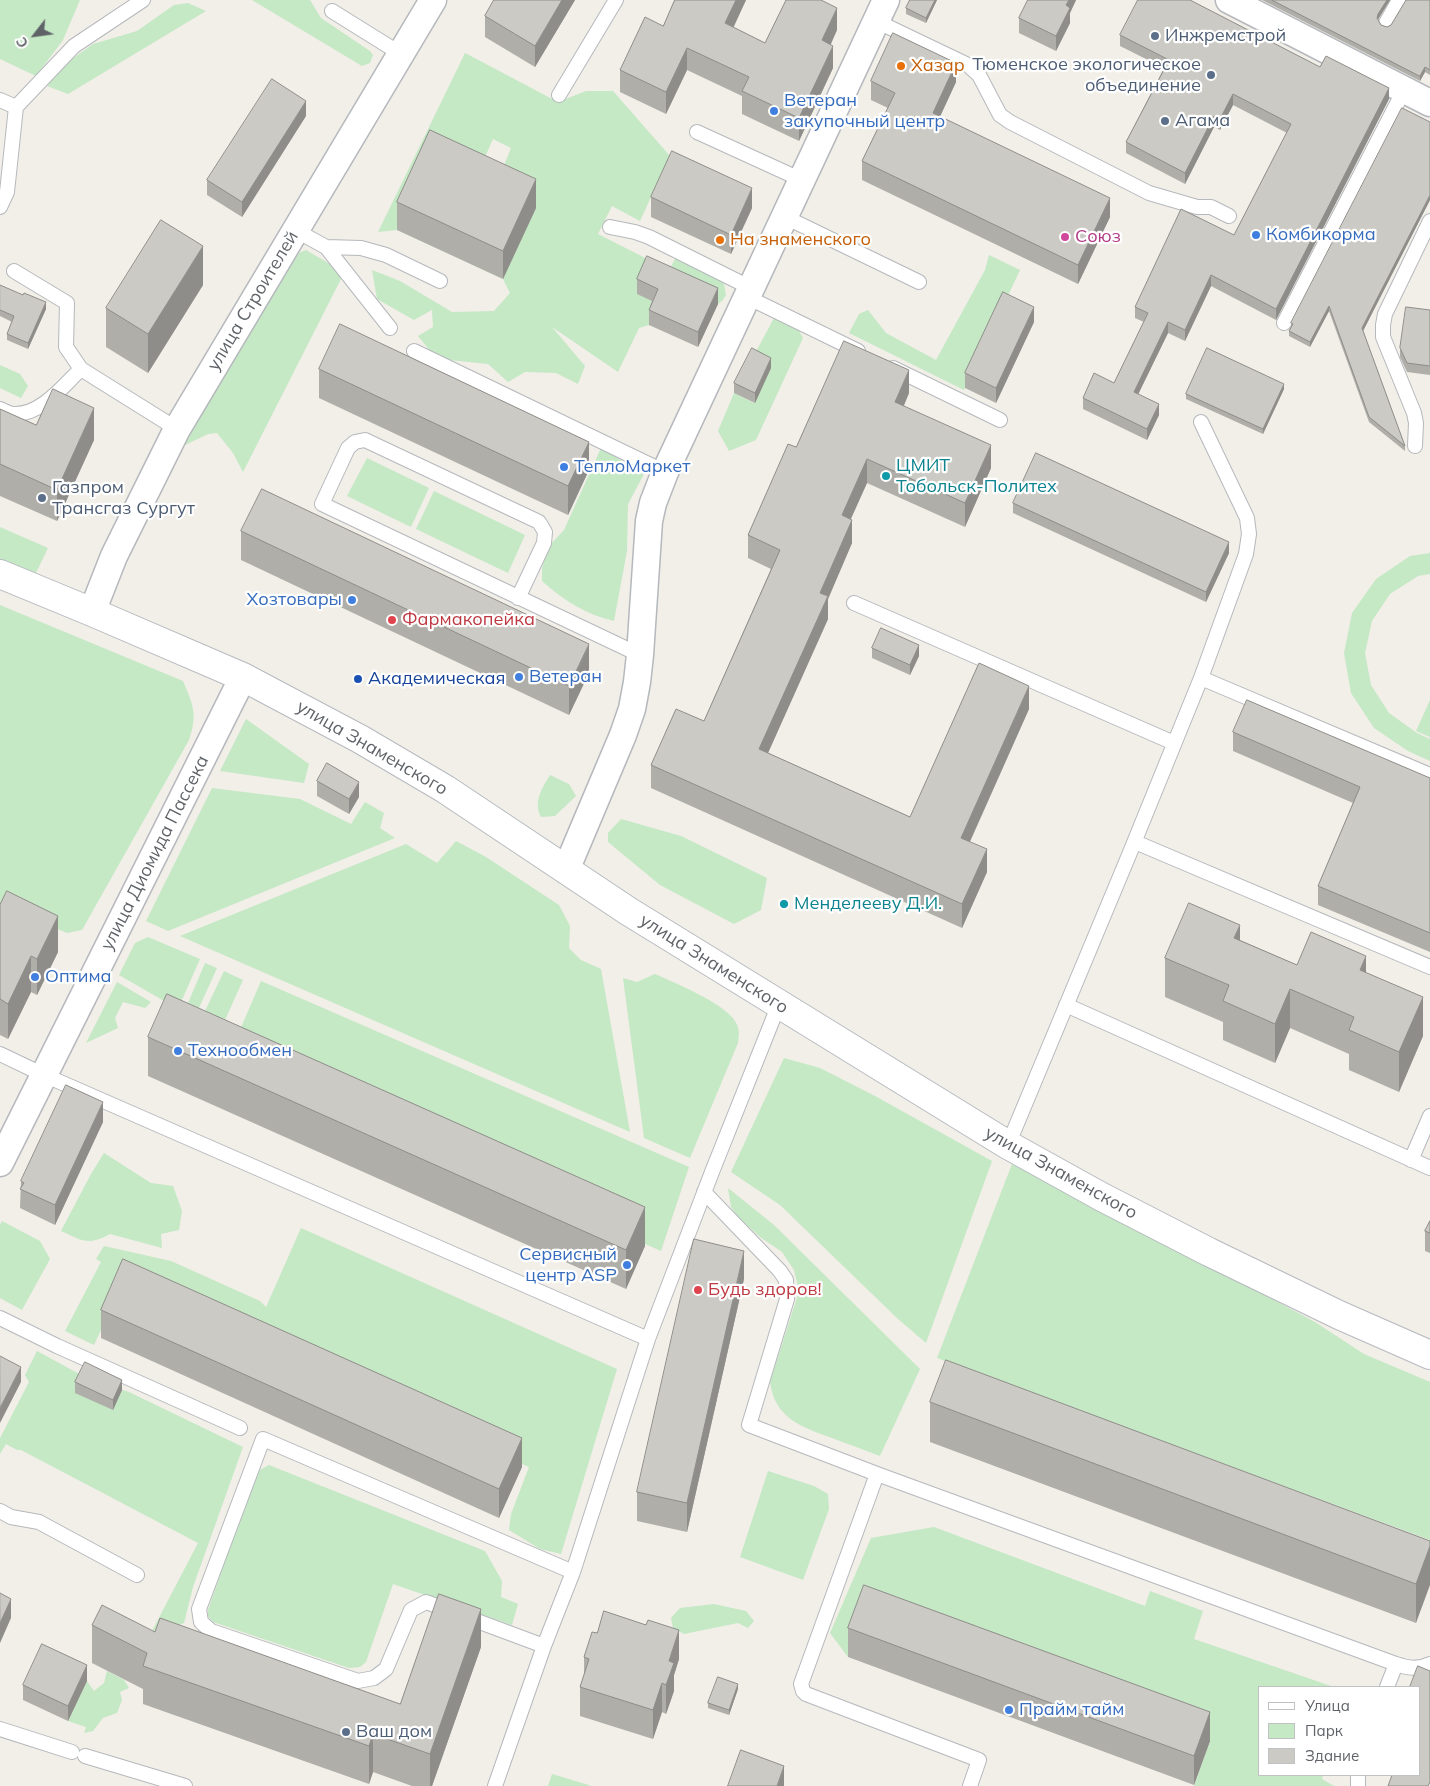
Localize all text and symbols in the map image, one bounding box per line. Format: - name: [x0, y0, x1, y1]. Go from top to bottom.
- north arrow: [10, 10, 60, 60]
- place label: Инжремстрой: [1165, 25, 1286, 47]
- marker: Инжремстрой: [1149, 30, 1161, 42]
- text: С: [12, 34, 32, 51]
- place label: Тюменское экологическое объединение: [972, 54, 1201, 96]
- place label: Хазар: [911, 55, 965, 77]
- marker: Хазар: [895, 60, 907, 72]
- marker: Тюменское экологическое объединение: [1205, 69, 1217, 81]
- place label: Ветеран закупочный центр: [784, 90, 945, 132]
- marker: Ветеран закупочный центр: [768, 105, 780, 117]
- place label: Агама: [1175, 110, 1230, 132]
- marker: Агама: [1159, 115, 1171, 127]
- place label: Комбикорма: [1266, 224, 1376, 246]
- place label: Союз: [1075, 226, 1121, 248]
- street label: улица Строителей: [203, 227, 303, 375]
- place label: На знаменского: [730, 229, 871, 251]
- marker: Комбикорма: [1250, 229, 1262, 241]
- marker: Союз: [1059, 231, 1071, 243]
- marker: На знаменского: [714, 234, 726, 246]
- place label: ЦМИТ Тобольск-Политех: [896, 455, 1057, 498]
- place label: ТеплоМаркет: [574, 456, 690, 478]
- marker: ТеплоМаркет: [558, 461, 570, 473]
- marker: ЦМИТ Тобольск-Политех: [880, 470, 892, 482]
- place label: Газпром Трансгаз Сургут: [52, 477, 195, 520]
- marker: Газпром Трансгаз Сургут: [36, 492, 48, 504]
- place label: Хозтовары: [247, 589, 342, 611]
- marker: Хозтовары: [346, 594, 358, 606]
- place label: Фармакопейка: [402, 609, 535, 631]
- marker: Фармакопейка: [386, 614, 398, 626]
- place label: Ветеран: [529, 666, 602, 688]
- place label: Академическая: [368, 668, 505, 690]
- marker: Ветеран: [513, 671, 525, 683]
- marker: Академическая: [352, 673, 364, 685]
- street label: улица Знаменского: [292, 696, 452, 800]
- street label: улица Диомида Пассека: [96, 752, 214, 954]
- place label: Менделееву Д.И.: [794, 893, 942, 915]
- marker: Менделееву Д.И.: [778, 898, 790, 910]
- street label: улица Знаменского: [636, 909, 792, 1019]
- place label: Оптима: [45, 966, 112, 988]
- marker: Оптима: [29, 971, 41, 983]
- place label: Технообмен: [188, 1040, 292, 1062]
- marker: Технообмен: [172, 1045, 184, 1057]
- street label: улица Знаменского: [981, 1122, 1141, 1224]
- place label: Сервисный центр ASP: [519, 1244, 617, 1286]
- marker: Сервисный центр ASP: [621, 1259, 633, 1271]
- place label: Будь здоров!: [708, 1279, 822, 1301]
- marker: Будь здоров!: [692, 1284, 704, 1296]
- legend: [1258, 1686, 1420, 1776]
- text: Улица: [1305, 1696, 1350, 1715]
- place label: Прайм тайм: [1019, 1699, 1124, 1721]
- marker: Прайм тайм: [1003, 1704, 1015, 1716]
- place label: Ваш дом: [356, 1721, 432, 1743]
- text: Парк: [1305, 1721, 1343, 1740]
- marker: Ваш дом: [340, 1726, 352, 1738]
- text: Здание: [1305, 1746, 1359, 1765]

